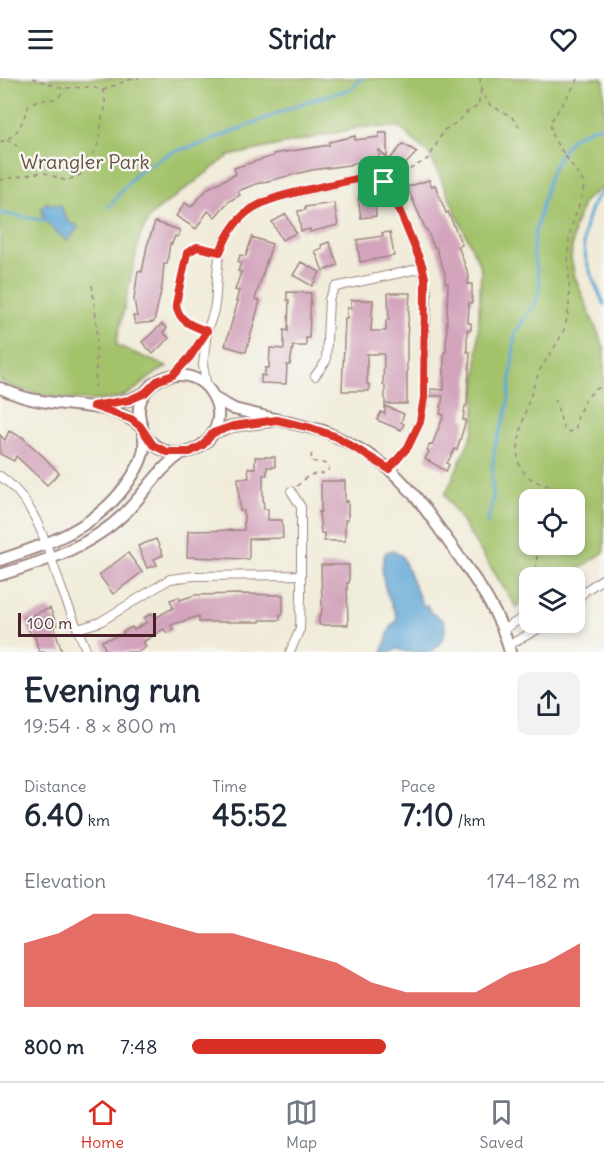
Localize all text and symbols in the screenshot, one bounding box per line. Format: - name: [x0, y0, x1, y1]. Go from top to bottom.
- text: Stridr: [268, 22, 336, 56]
- icon: menu: [24, 23, 57, 56]
- icon: heart: [547, 23, 580, 56]
- park label: Wrangler Park: [20, 149, 150, 174]
- pin: [358, 156, 409, 207]
- icon: arrive: [367, 165, 400, 198]
- map controls: [519, 489, 585, 633]
- button: locate: [519, 489, 585, 555]
- button: layers: [519, 567, 585, 633]
- scale bar: [18, 610, 156, 638]
- text: 100 m: [27, 613, 72, 633]
- text: Evening run: [24, 669, 200, 711]
- button: share: [517, 672, 580, 735]
- text: 19:54 · 8 × 800 m: [24, 713, 176, 738]
- text: Distance: [24, 776, 86, 796]
- text: Time: [212, 776, 247, 796]
- text: Pace: [401, 776, 435, 796]
- text: 6.40: [24, 796, 84, 834]
- text: 45:52: [212, 796, 287, 834]
- text: 7:10: [401, 796, 454, 834]
- text: km: [84, 810, 110, 830]
- text: /km: [454, 810, 486, 830]
- text: Elevation: [24, 868, 106, 893]
- text: 174–182 m: [487, 868, 580, 893]
- text: 800 m: [24, 1034, 84, 1059]
- text: 7:48: [120, 1034, 157, 1059]
- tab: Home: [81, 1096, 124, 1152]
- tab: Map: [285, 1096, 318, 1152]
- tab: Saved: [480, 1096, 523, 1152]

